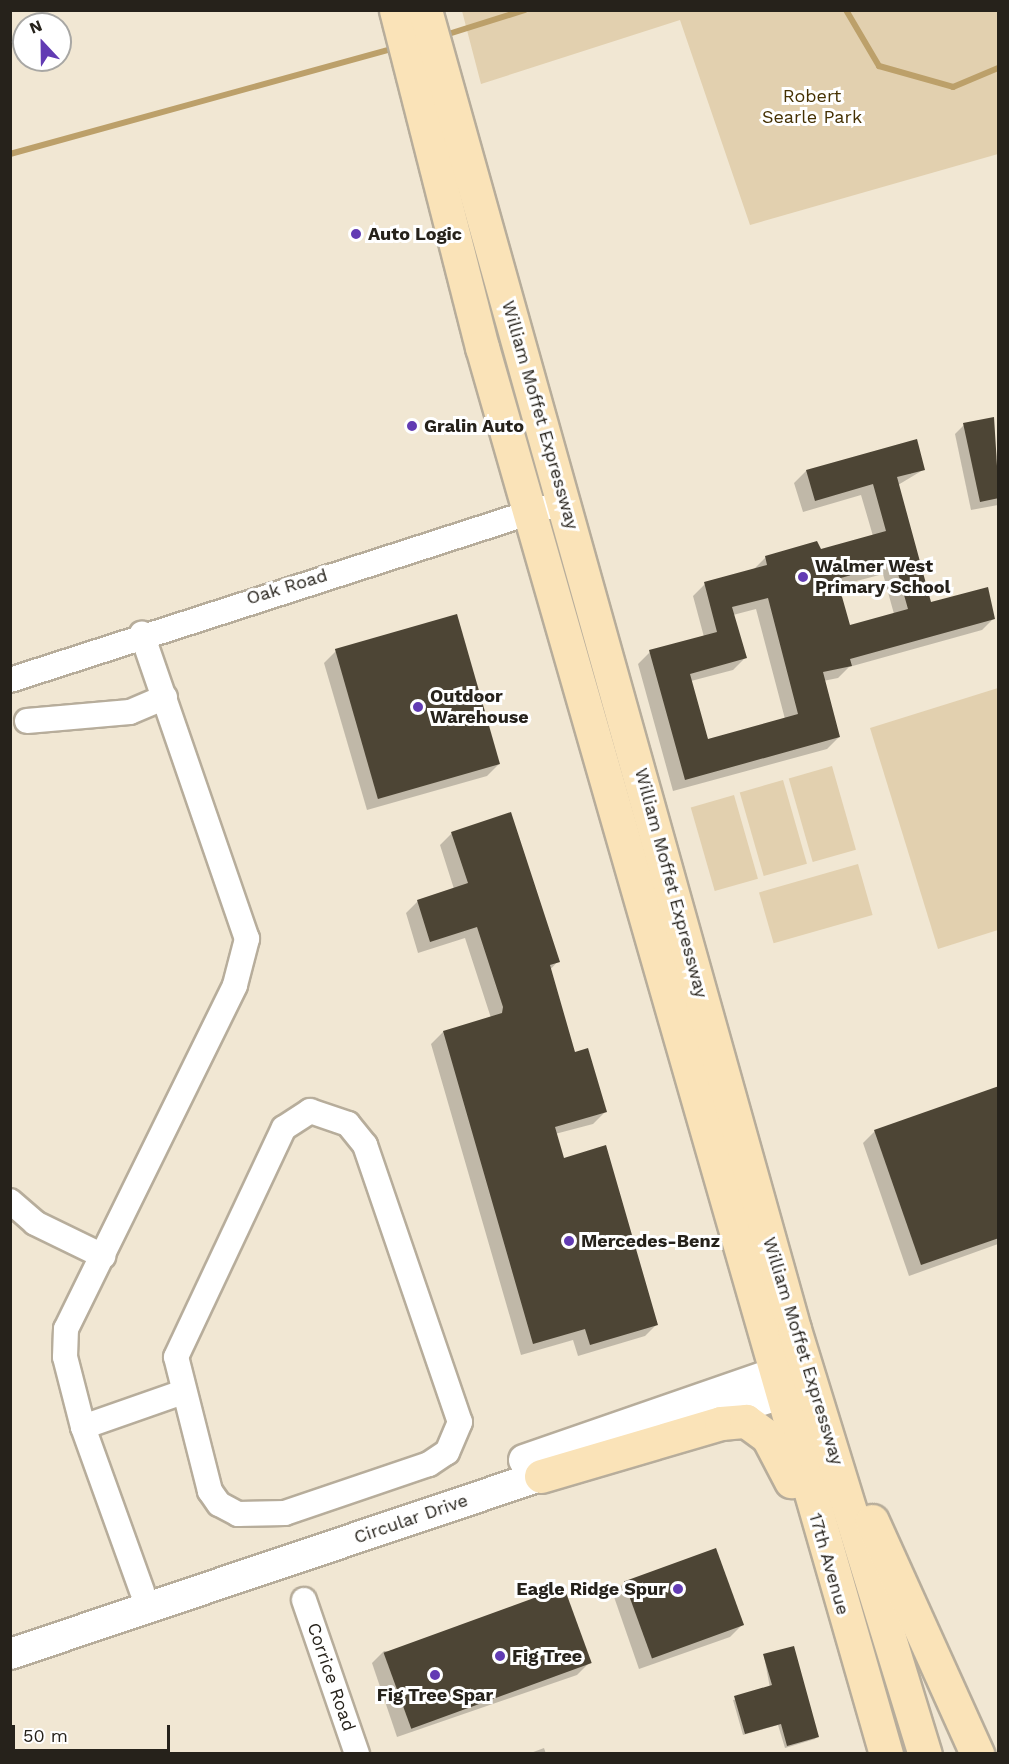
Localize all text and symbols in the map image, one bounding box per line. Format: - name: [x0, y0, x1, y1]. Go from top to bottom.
- north arrow: [12, 12, 72, 72]
- text: N: [27, 16, 45, 38]
- park label: Robert Searle Park: [762, 86, 862, 128]
- place label: Auto Logic: [368, 223, 462, 245]
- marker: Auto Logic: [349, 227, 363, 241]
- street label: William Moffet Expressway: [497, 298, 583, 532]
- place label: Gralin Auto: [424, 415, 524, 437]
- marker: Gralin Auto: [405, 419, 419, 433]
- place label: Walmer West Primary School: [815, 556, 951, 598]
- street label: Oak Road: [244, 564, 330, 610]
- marker: Walmer West Primary School: [796, 570, 810, 584]
- place label: Outdoor Warehouse: [430, 686, 529, 728]
- marker: Outdoor Warehouse: [411, 700, 425, 714]
- street label: William Moffet Expressway: [630, 766, 712, 1000]
- place label: Mercedes-Benz: [581, 1230, 720, 1252]
- marker: Mercedes-Benz: [562, 1234, 576, 1248]
- street label: William Moffet Expressway: [758, 1235, 848, 1467]
- street label: Circular Drive: [351, 1489, 471, 1549]
- street label: 17th Avenue: [804, 1510, 854, 1618]
- place label: Eagle Ridge Spur: [516, 1578, 666, 1600]
- marker: Eagle Ridge Spur: [671, 1582, 685, 1596]
- street label: Corrice Road: [302, 1620, 360, 1734]
- place label: Fig Tree: [512, 1645, 583, 1667]
- marker: Fig Tree: [493, 1649, 507, 1663]
- marker: Fig Tree Spar: [428, 1668, 442, 1682]
- place label: Fig Tree Spar: [377, 1684, 493, 1706]
- scale bar: [15, 1713, 172, 1751]
- text: 50 m: [23, 1725, 68, 1746]

